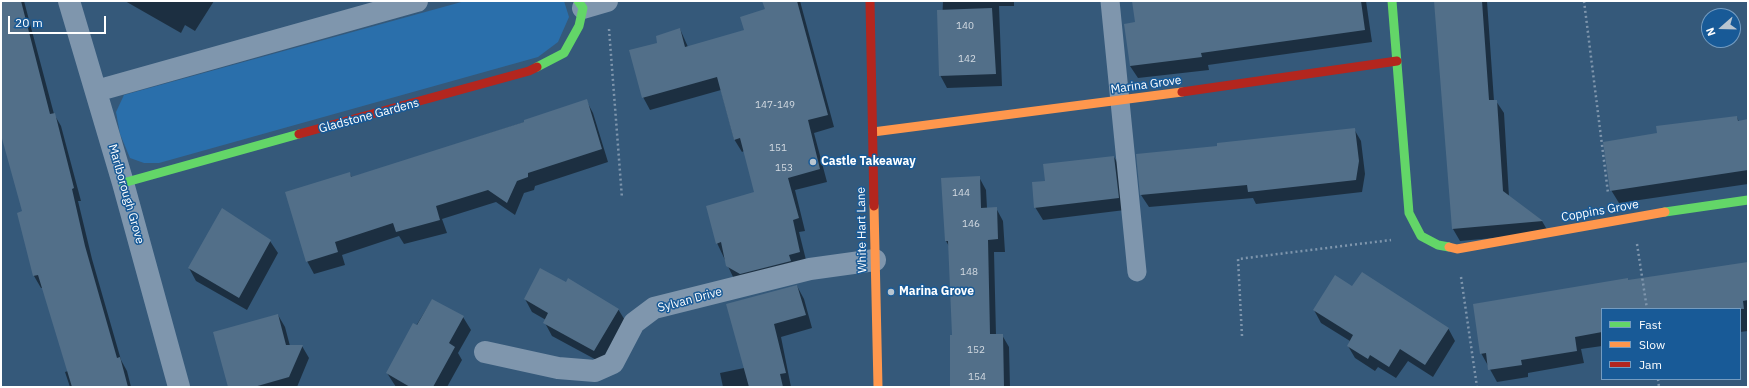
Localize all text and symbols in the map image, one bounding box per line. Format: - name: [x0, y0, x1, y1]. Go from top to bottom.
- scale bar: [10, 8, 108, 34]
- north arrow: [1701, 8, 1741, 48]
- text: 20 m: [15, 15, 43, 30]
- house number: 140: [956, 20, 974, 32]
- text: N: [1703, 26, 1719, 38]
- house number: 142: [958, 53, 976, 65]
- street label: Marina Grove: [1110, 73, 1182, 97]
- street label: Gladstone Gardens: [317, 96, 421, 136]
- house number: 147-149: [755, 99, 795, 111]
- street label: Marlborough Grove: [105, 142, 147, 246]
- house number: 151: [769, 142, 787, 154]
- place label: Castle Takeaway: [821, 155, 916, 169]
- marker: Castle Takeaway: [808, 157, 818, 167]
- house number: 153: [775, 162, 793, 174]
- street label: White Hart Lane: [854, 187, 870, 273]
- house number: 144: [952, 187, 970, 199]
- street label: Coppins Grove: [1560, 197, 1640, 225]
- house number: 146: [962, 218, 980, 230]
- house number: 148: [960, 266, 978, 278]
- street label: Sylvan Drive: [656, 285, 724, 315]
- place label: Marina Grove: [899, 285, 974, 299]
- marker: Marina Grove: [886, 287, 896, 297]
- legend: [1601, 308, 1741, 380]
- text: Fast: [1639, 317, 1662, 332]
- text: Slow: [1639, 337, 1665, 352]
- house number: 152: [967, 344, 985, 356]
- text: Jam: [1639, 357, 1662, 372]
- house number: 154: [968, 371, 986, 383]

